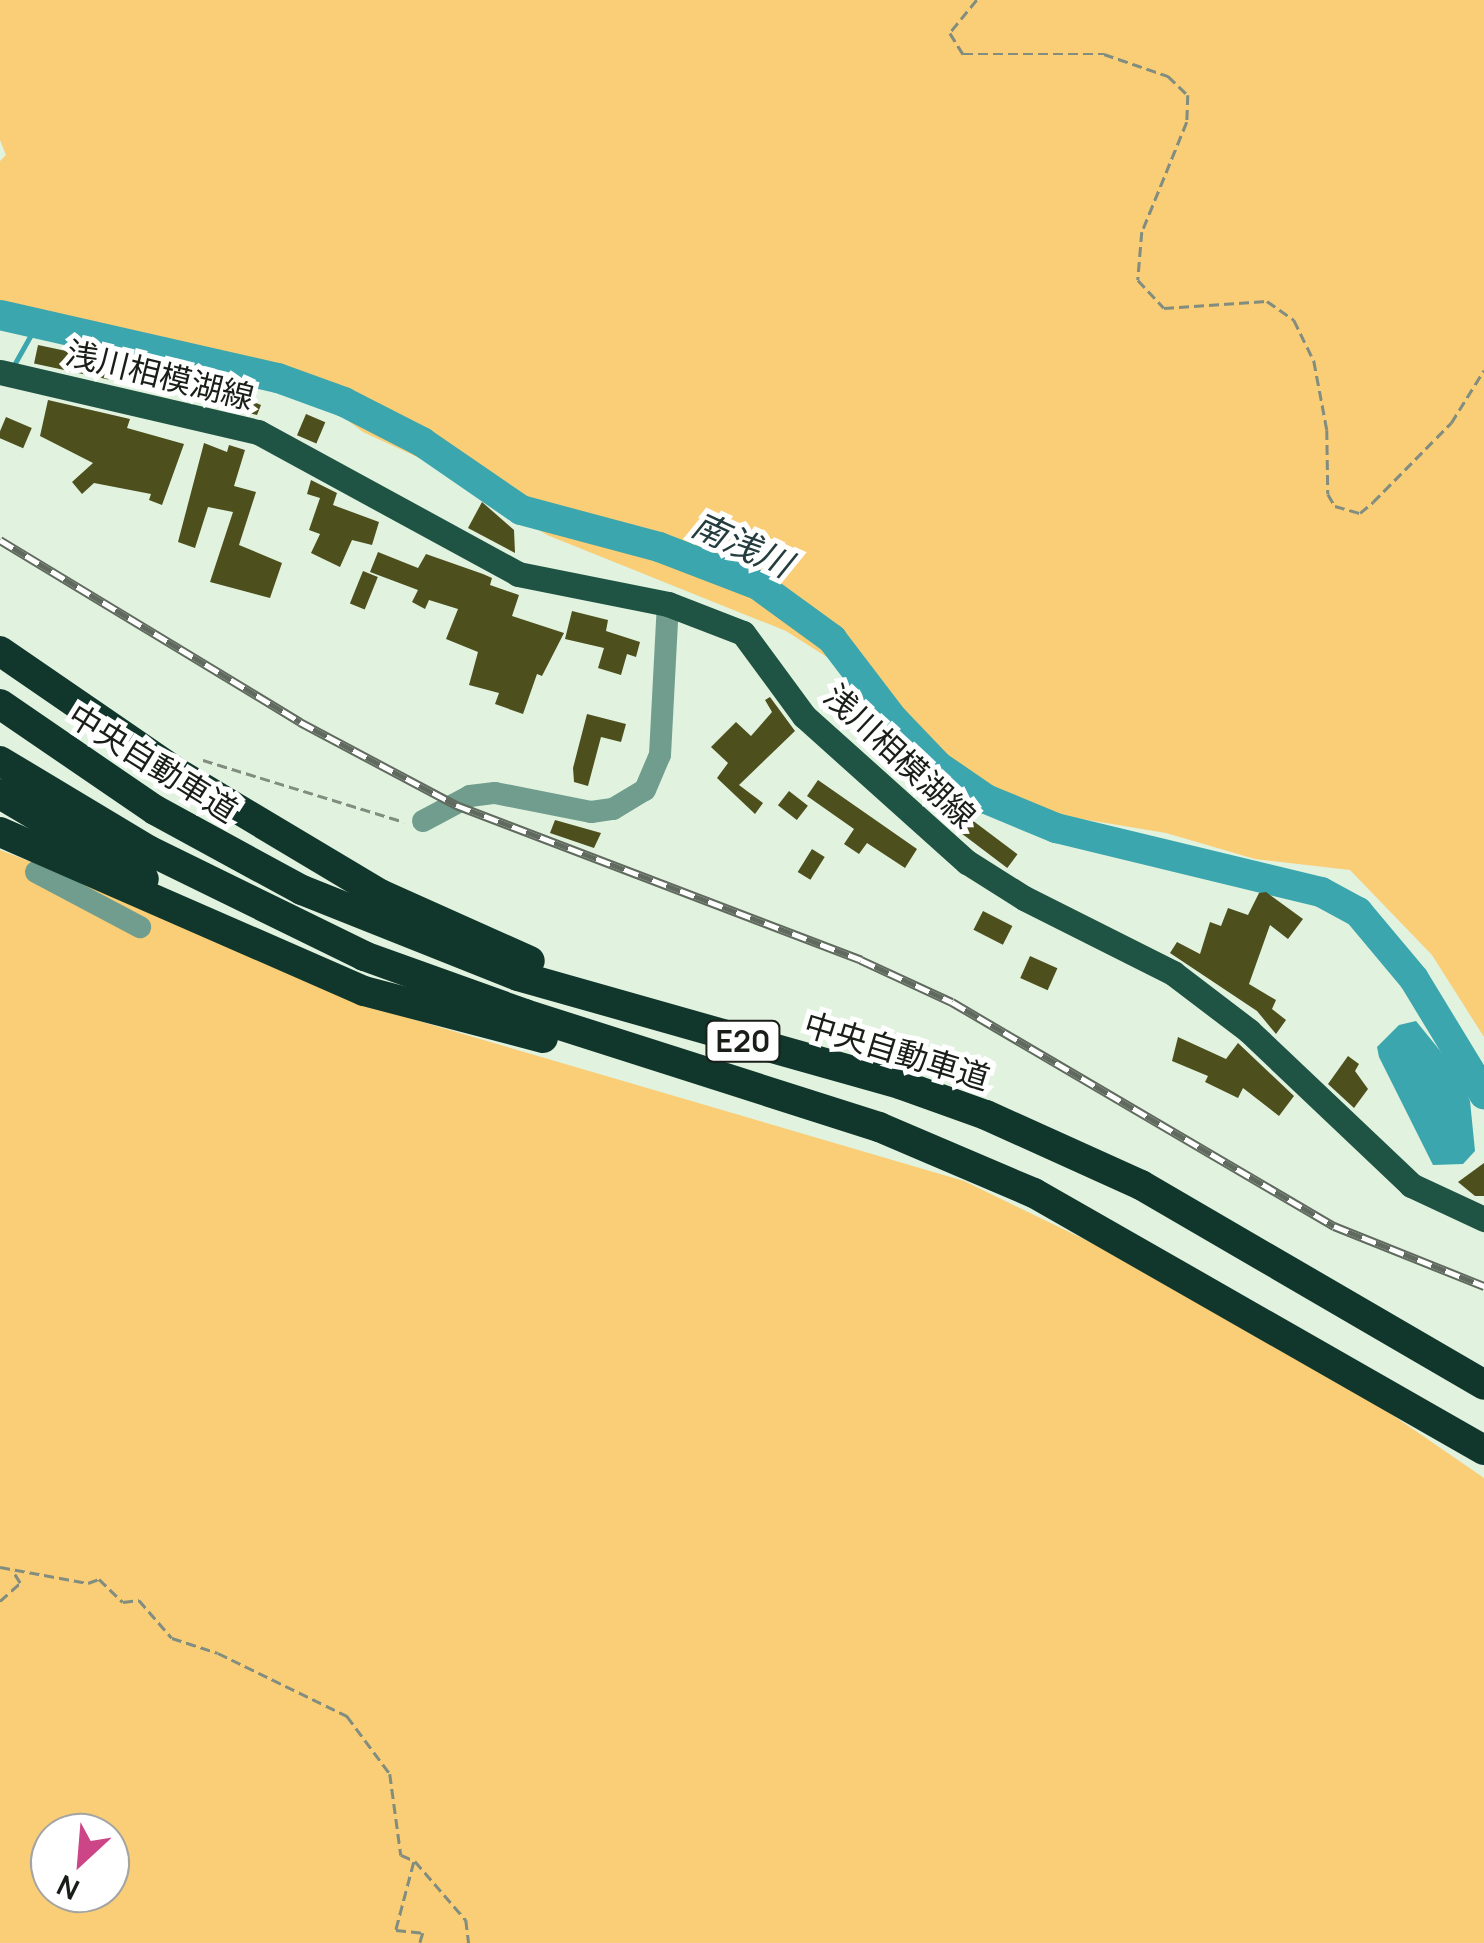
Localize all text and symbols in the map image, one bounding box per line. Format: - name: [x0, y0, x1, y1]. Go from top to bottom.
- street label: 浅川相模湖線: [62, 333, 258, 417]
- water label: 南浅川: [686, 503, 798, 585]
- street label: 浅川相模湖線: [817, 676, 983, 836]
- street label: 中央自動車道: [61, 696, 245, 830]
- street label: 中央自動車道: [800, 1005, 994, 1097]
- road number: E20: [703, 1016, 783, 1066]
- north arrow: [30, 1813, 130, 1913]
- text: N: [50, 1867, 85, 1910]

